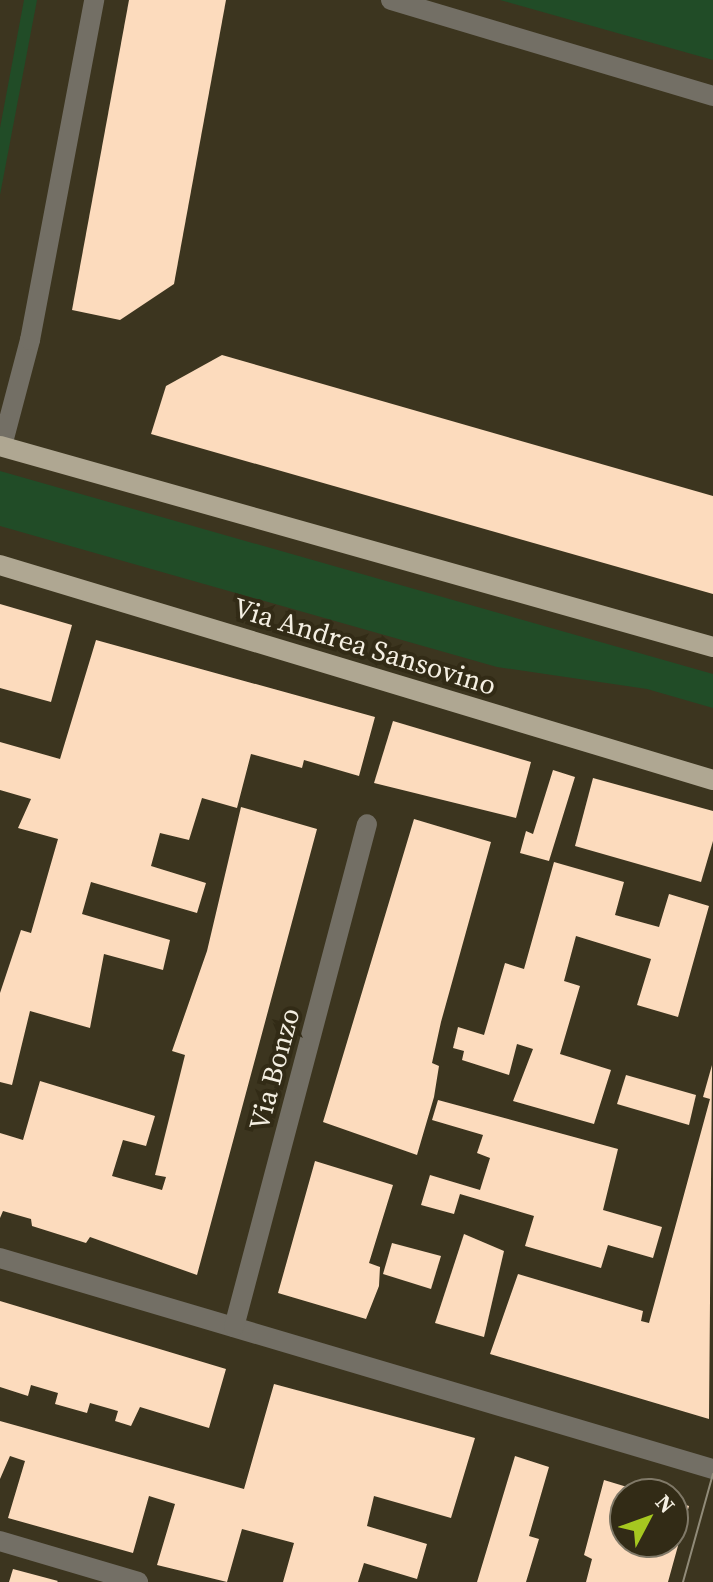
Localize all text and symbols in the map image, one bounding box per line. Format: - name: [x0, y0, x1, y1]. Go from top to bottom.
- street label: Via Andrea Sansovino: [230, 590, 500, 702]
- street label: Via Bonzo: [242, 1004, 306, 1134]
- north arrow: [609, 1478, 689, 1558]
- text: N: [649, 1488, 682, 1519]

